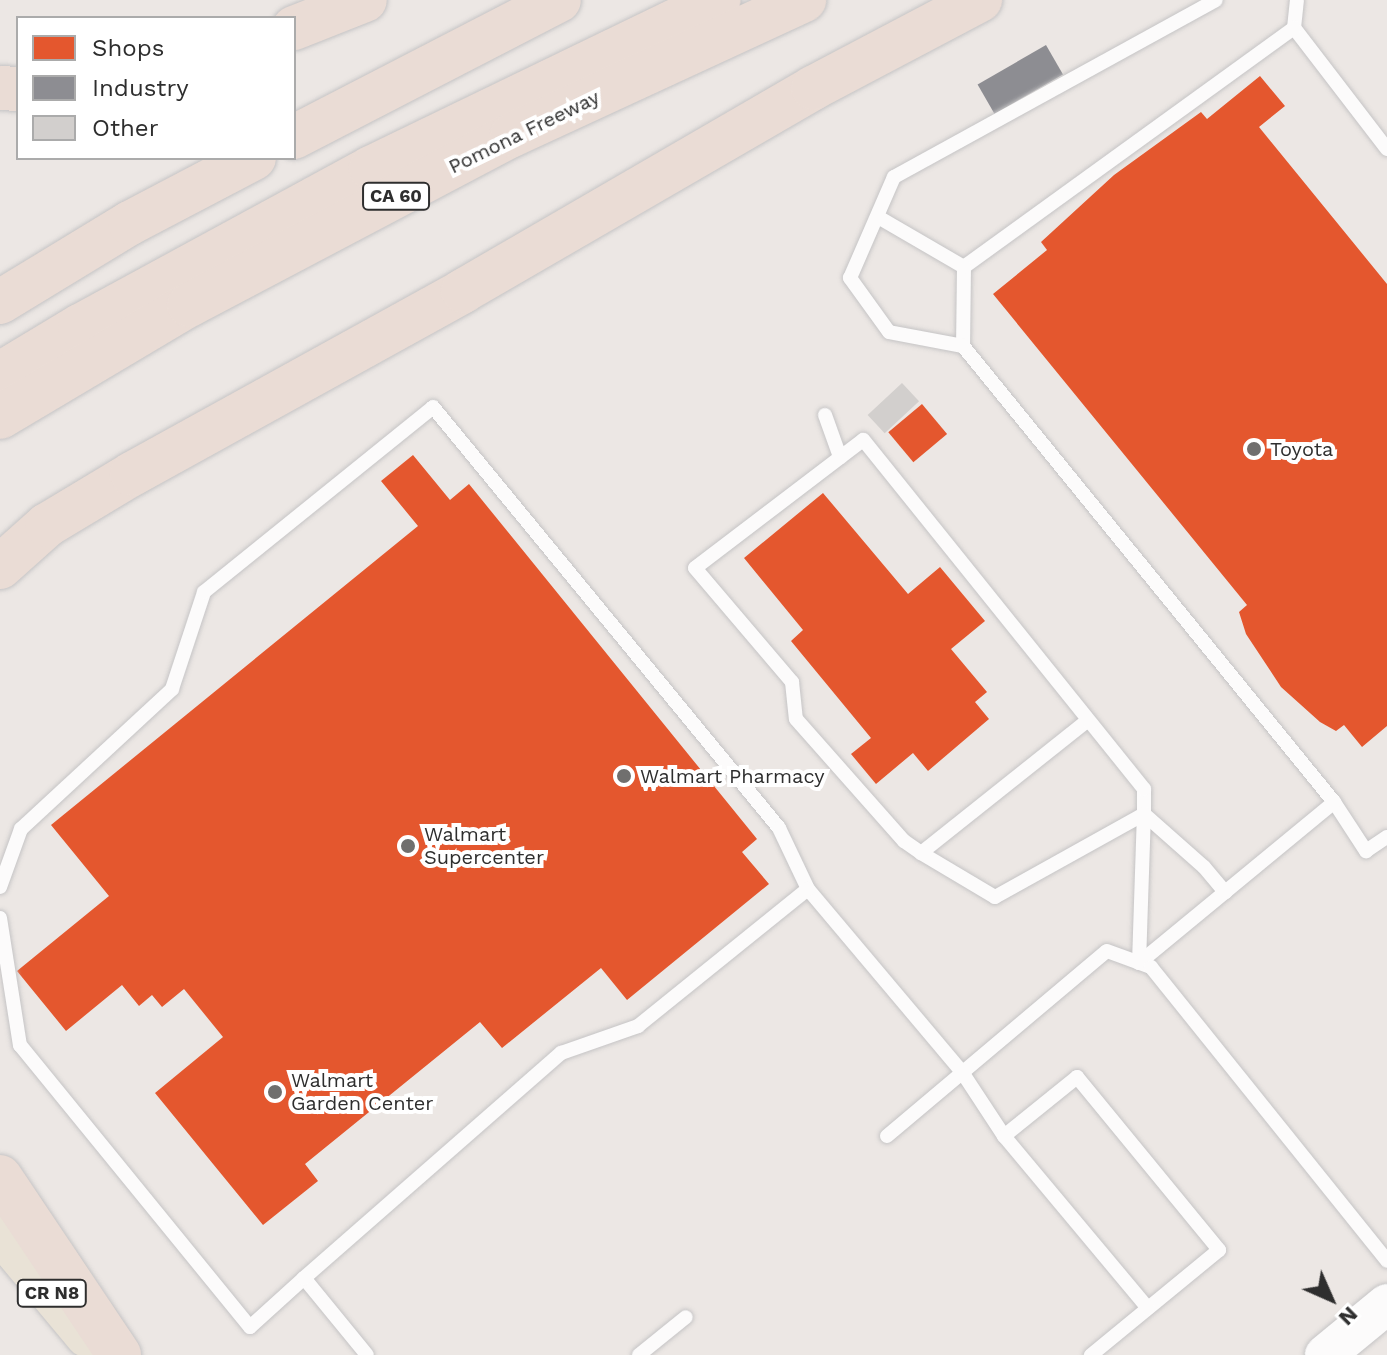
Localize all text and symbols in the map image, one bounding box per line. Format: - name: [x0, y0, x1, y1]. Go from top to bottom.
- legend: [16, 16, 296, 160]
- text: Shops: [92, 34, 164, 62]
- text: Industry: [92, 74, 189, 102]
- street label: Pomona Freeway: [444, 85, 604, 179]
- text: Other: [92, 114, 159, 142]
- road number: CA 60: [360, 182, 432, 210]
- place label: Toyota: [1270, 437, 1333, 461]
- marker: Toyota: [1245, 440, 1263, 458]
- place label: Walmart Pharmacy: [640, 764, 825, 788]
- marker: Walmart Pharmacy: [615, 767, 633, 785]
- place label: Walmart Supercenter: [424, 822, 544, 869]
- marker: Walmart Supercenter: [399, 837, 417, 855]
- place label: Walmart Garden Center: [291, 1068, 433, 1115]
- marker: Walmart Garden Center: [266, 1083, 284, 1101]
- north arrow: [1291, 1259, 1371, 1339]
- road number: CR N8: [16, 1279, 88, 1307]
- text: N: [1334, 1302, 1363, 1331]

